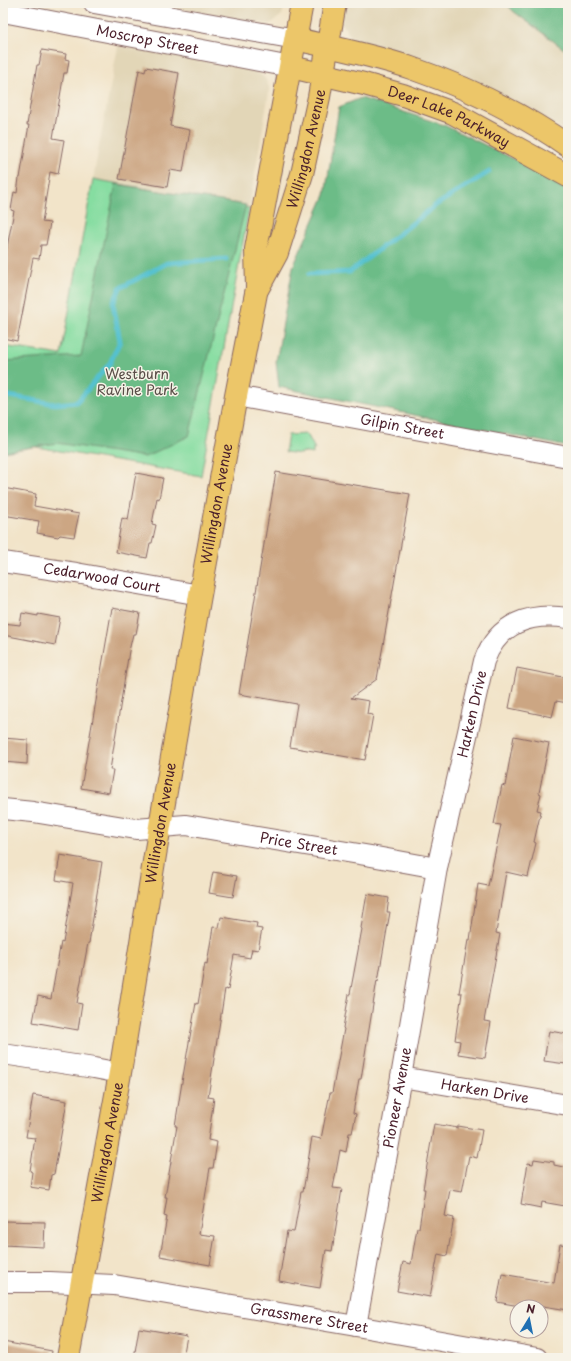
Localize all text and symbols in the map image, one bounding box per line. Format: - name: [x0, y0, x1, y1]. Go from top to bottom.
- street label: Moscrop Street: [95, 19, 201, 59]
- street label: Deer Lake Parkway: [385, 80, 514, 152]
- street label: Willingdon Avenue: [281, 87, 330, 211]
- park label: Westburn Ravine Park: [96, 363, 178, 400]
- street label: Gilpin Street: [359, 408, 446, 444]
- street label: Willingdon Avenue: [195, 441, 237, 566]
- street label: Cedarwood Court: [42, 557, 162, 598]
- street label: Harken Drive: [451, 668, 492, 760]
- street label: Willingdon Avenue: [140, 760, 181, 885]
- street label: Price Street: [258, 827, 340, 860]
- street label: Pioneer Avenue: [377, 1045, 416, 1150]
- street label: Harken Drive: [439, 1073, 530, 1108]
- street label: Willingdon Avenue: [85, 1080, 128, 1205]
- street label: Grassmere Street: [249, 1297, 370, 1338]
- north arrow: [509, 1299, 549, 1339]
- text: N: [525, 1300, 537, 1318]

